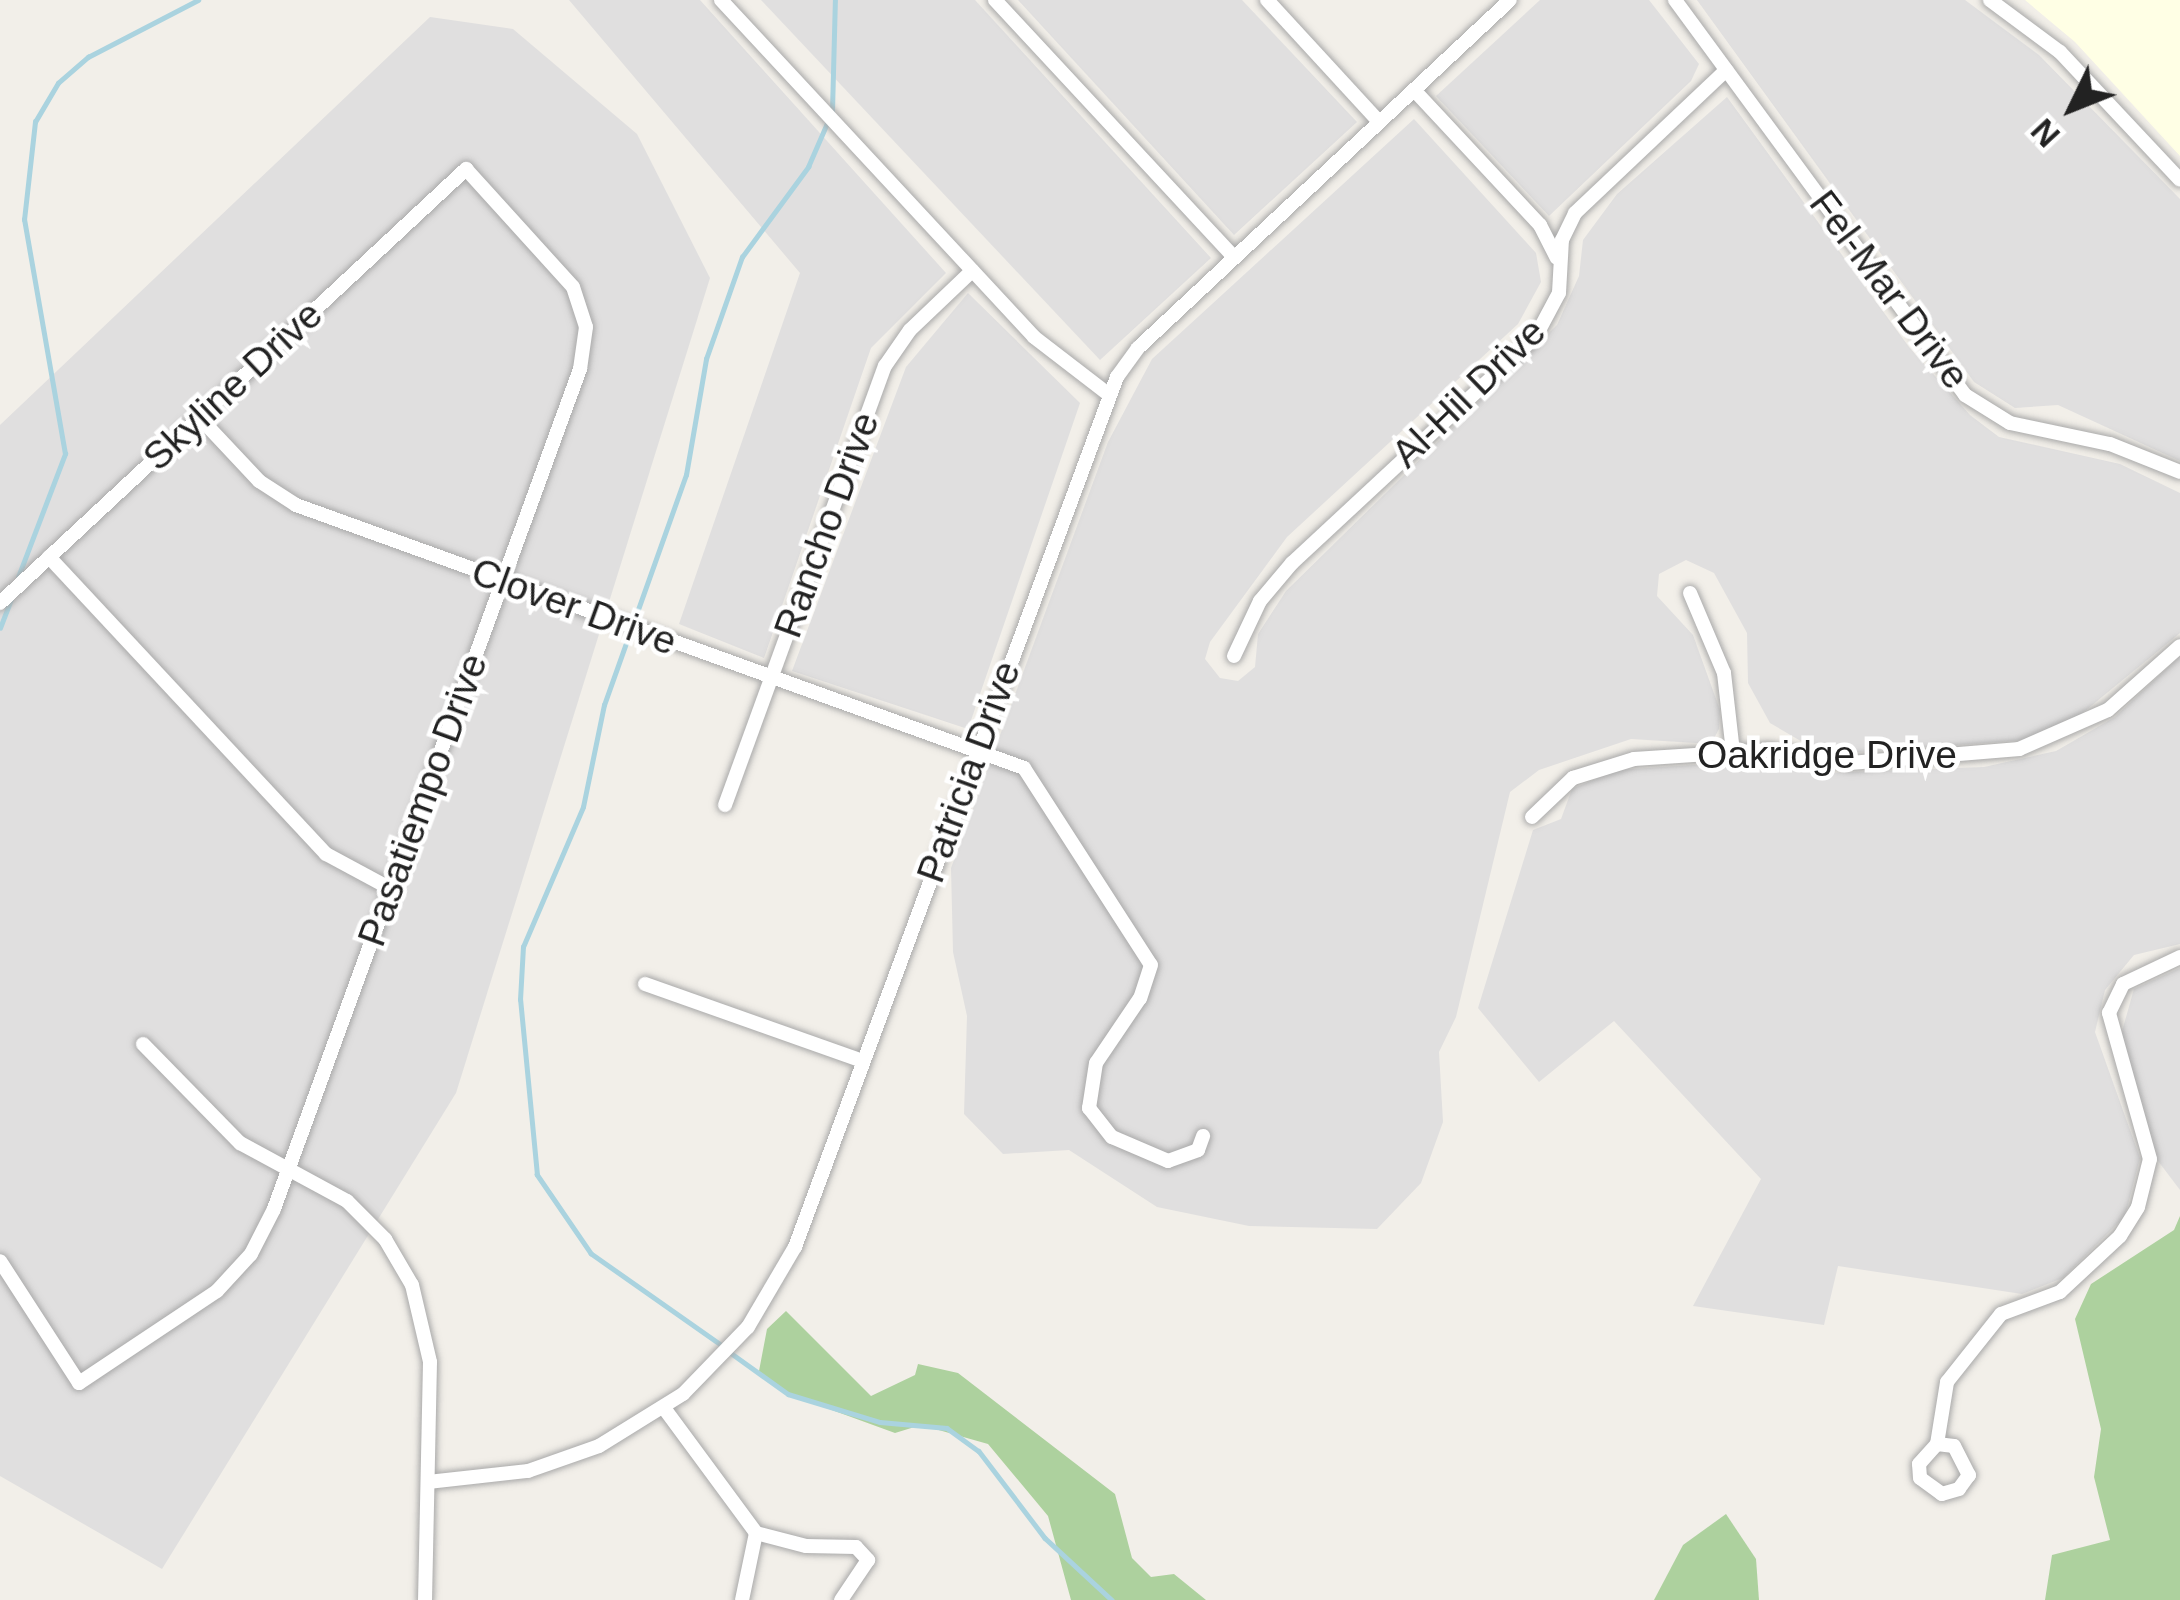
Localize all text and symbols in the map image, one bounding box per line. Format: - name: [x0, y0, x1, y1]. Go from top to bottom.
- north arrow: [2012, 48, 2132, 168]
- text: N: [2024, 112, 2067, 154]
- street label: Fel-Mar Drive: [1799, 182, 1979, 398]
- street label: Skyline Drive: [134, 291, 332, 481]
- street label: Al-Hil Drive: [1383, 308, 1555, 478]
- street label: Rancho Drive: [765, 406, 889, 644]
- street label: Clover Drive: [465, 548, 683, 666]
- street label: Pasatiempo Drive: [348, 647, 498, 953]
- street label: Patricia Drive: [907, 655, 1031, 889]
- street label: Oakridge Drive: [1697, 732, 1957, 778]

